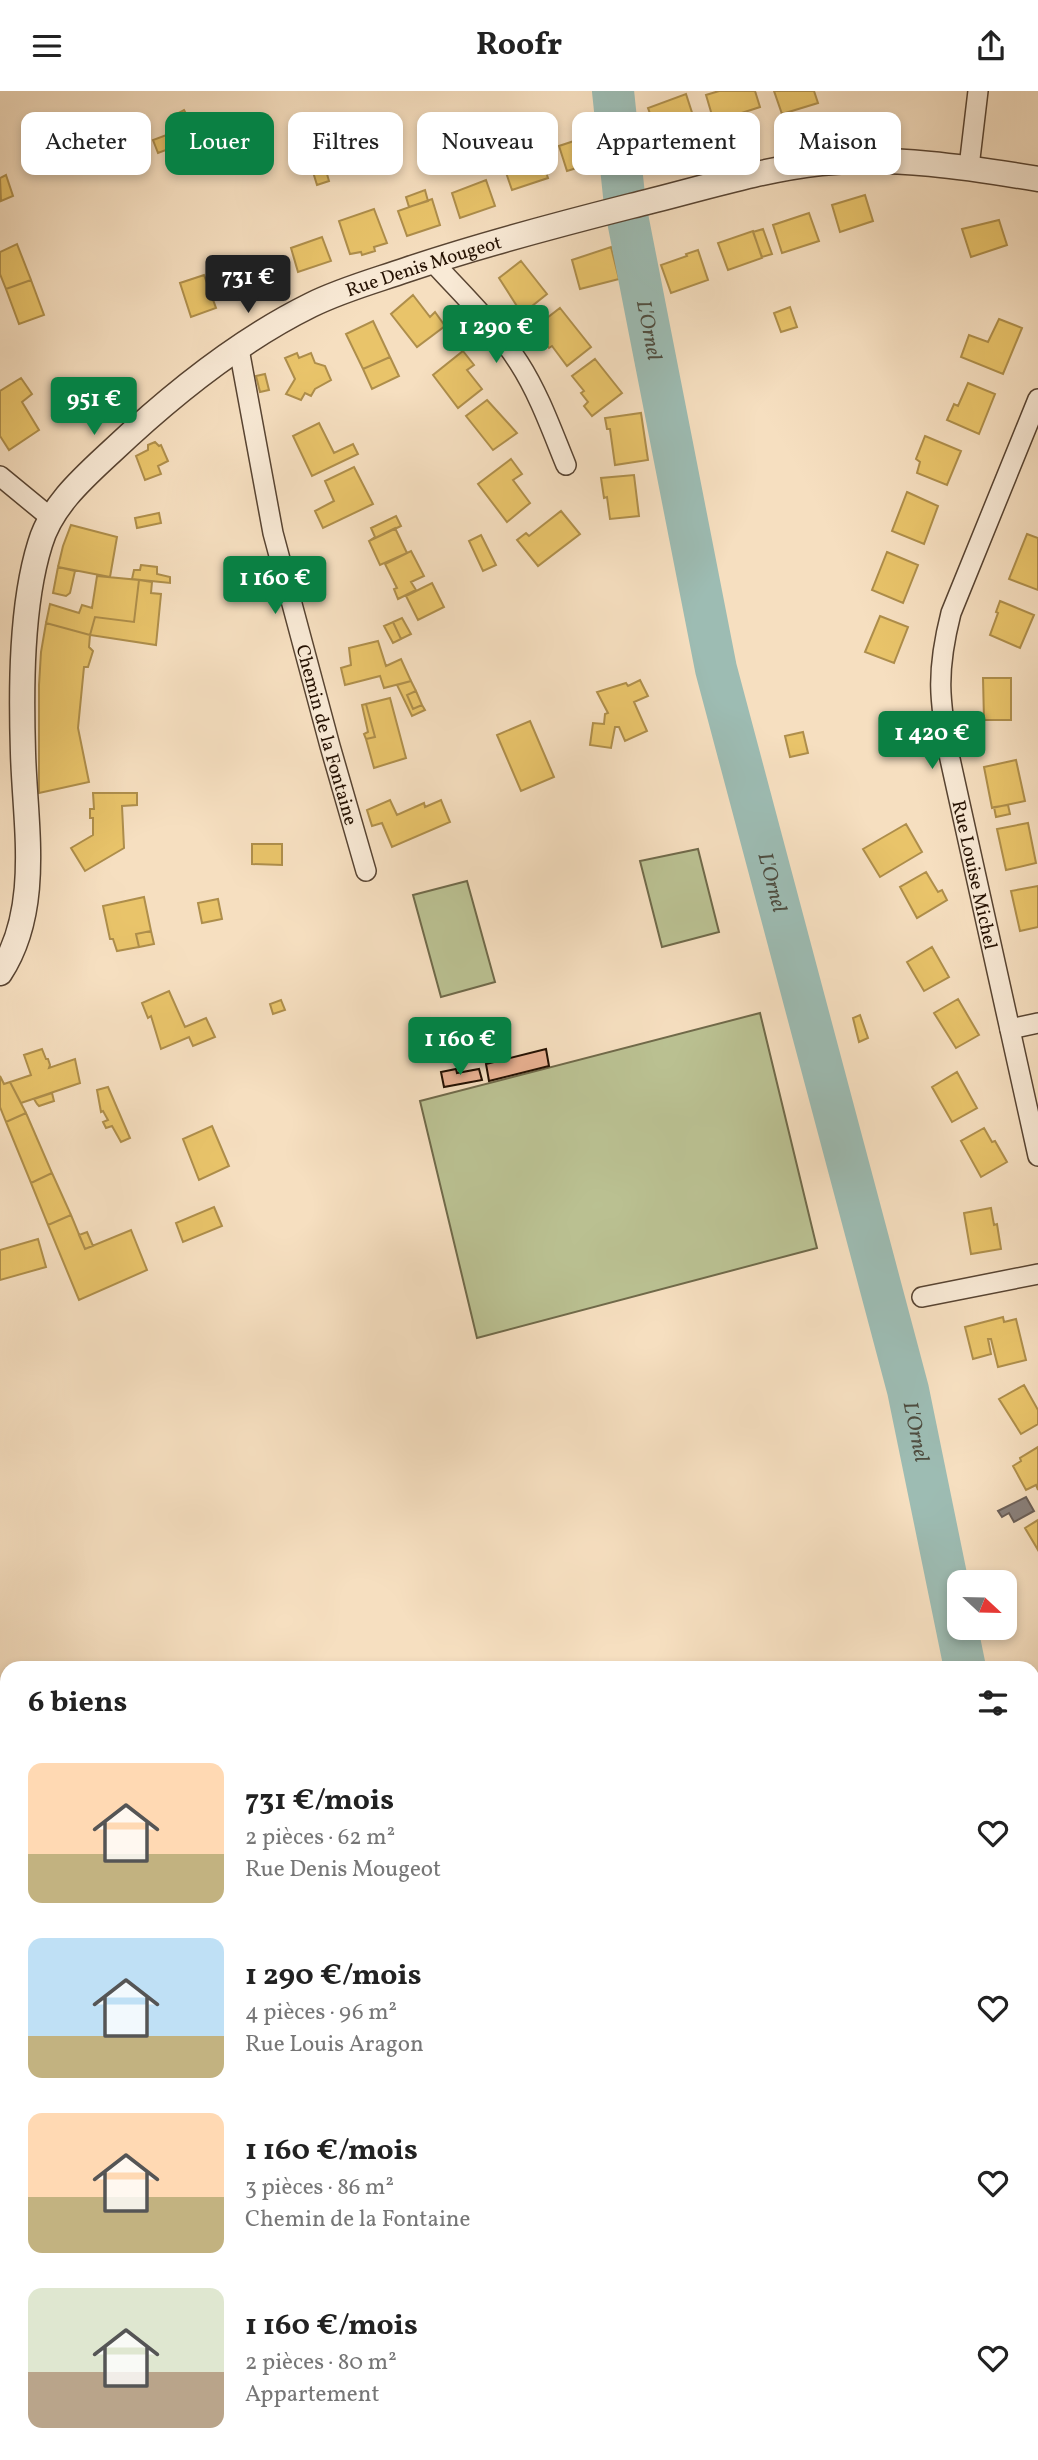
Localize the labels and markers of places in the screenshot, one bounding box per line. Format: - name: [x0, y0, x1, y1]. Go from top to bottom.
- pin: 731 €: [199, 255, 297, 315]
- pin: 1 290 €: [431, 306, 561, 365]
- pin: 951 €: [45, 377, 143, 437]
- pin: 1 160 €: [210, 557, 340, 616]
- pin: 1 420 €: [867, 711, 997, 771]
- pin: 1 160 €: [395, 1017, 525, 1077]

